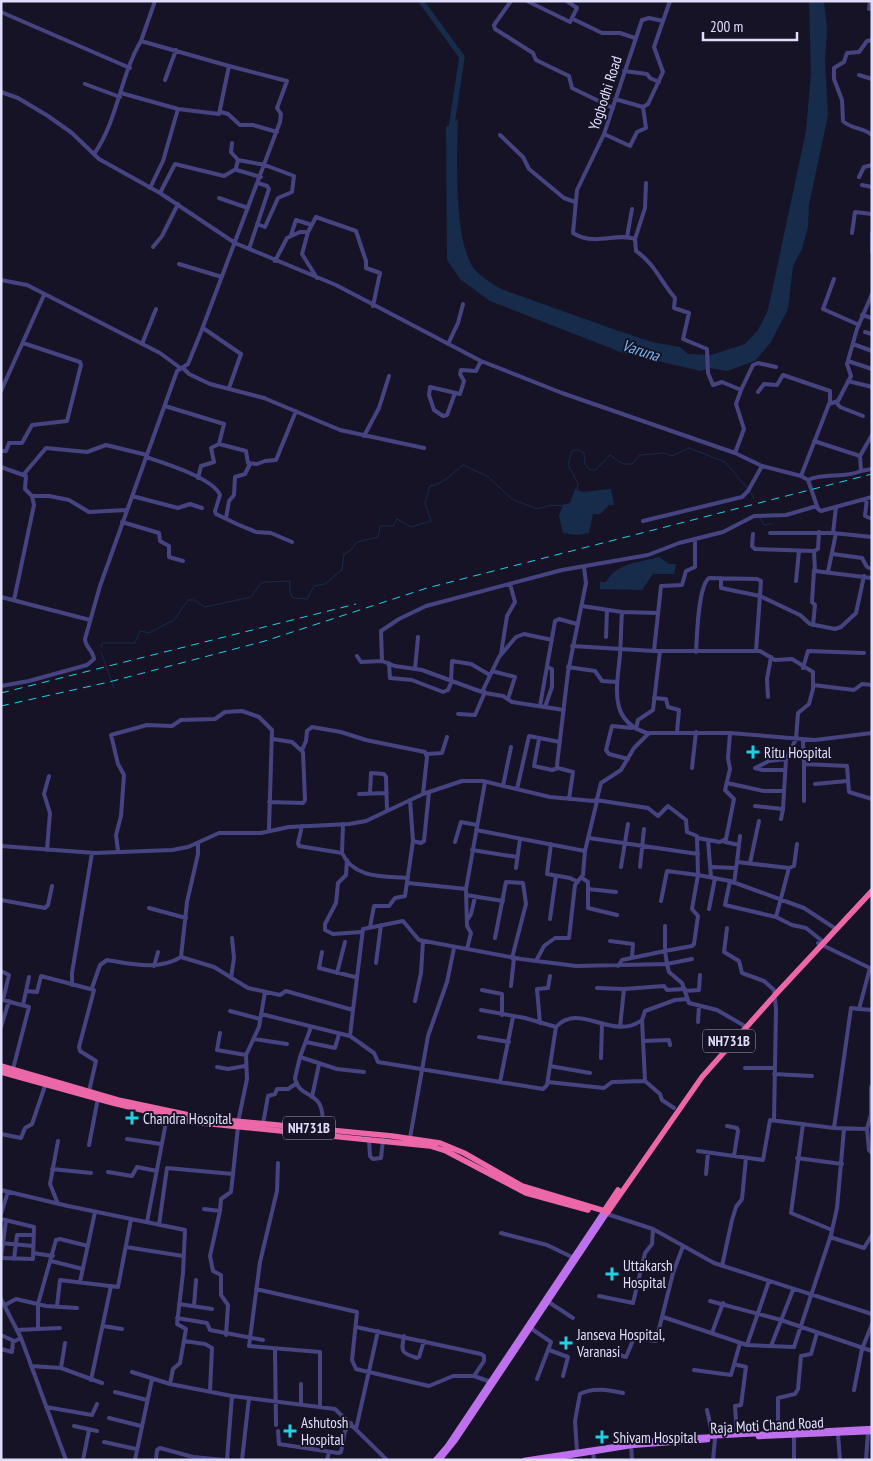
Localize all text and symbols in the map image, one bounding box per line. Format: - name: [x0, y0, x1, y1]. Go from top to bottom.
- scale bar: [703, 10, 797, 42]
- text: 200 m: [710, 17, 743, 36]
- street label: Yogbodhi Road: [584, 54, 626, 132]
- water label: Varuna: [620, 335, 664, 366]
- place label: Ritu Hospital: [764, 743, 832, 762]
- marker: Ritu Hospital: [746, 745, 760, 759]
- road number: NH731B: [703, 1030, 755, 1052]
- place label: Chandra Hospital: [143, 1109, 232, 1128]
- marker: Chandra Hospital: [125, 1111, 139, 1125]
- road number: NH731B: [283, 1116, 335, 1140]
- place label: Uttakarsh Hospital: [623, 1256, 673, 1292]
- marker: Uttakarsh Hospital: [605, 1267, 619, 1281]
- place label: Janseva Hospital, Varanasi: [576, 1325, 665, 1361]
- marker: Janseva Hospital, Varanasi: [559, 1336, 573, 1350]
- place label: Ashutosh Hospital: [301, 1413, 348, 1449]
- street label: Raja Moti Chand Road: [710, 1413, 824, 1437]
- marker: Ashutosh Hospital: [283, 1424, 297, 1438]
- place label: Shivam Hospital: [613, 1428, 698, 1447]
- marker: Shivam Hospital: [595, 1430, 609, 1444]

